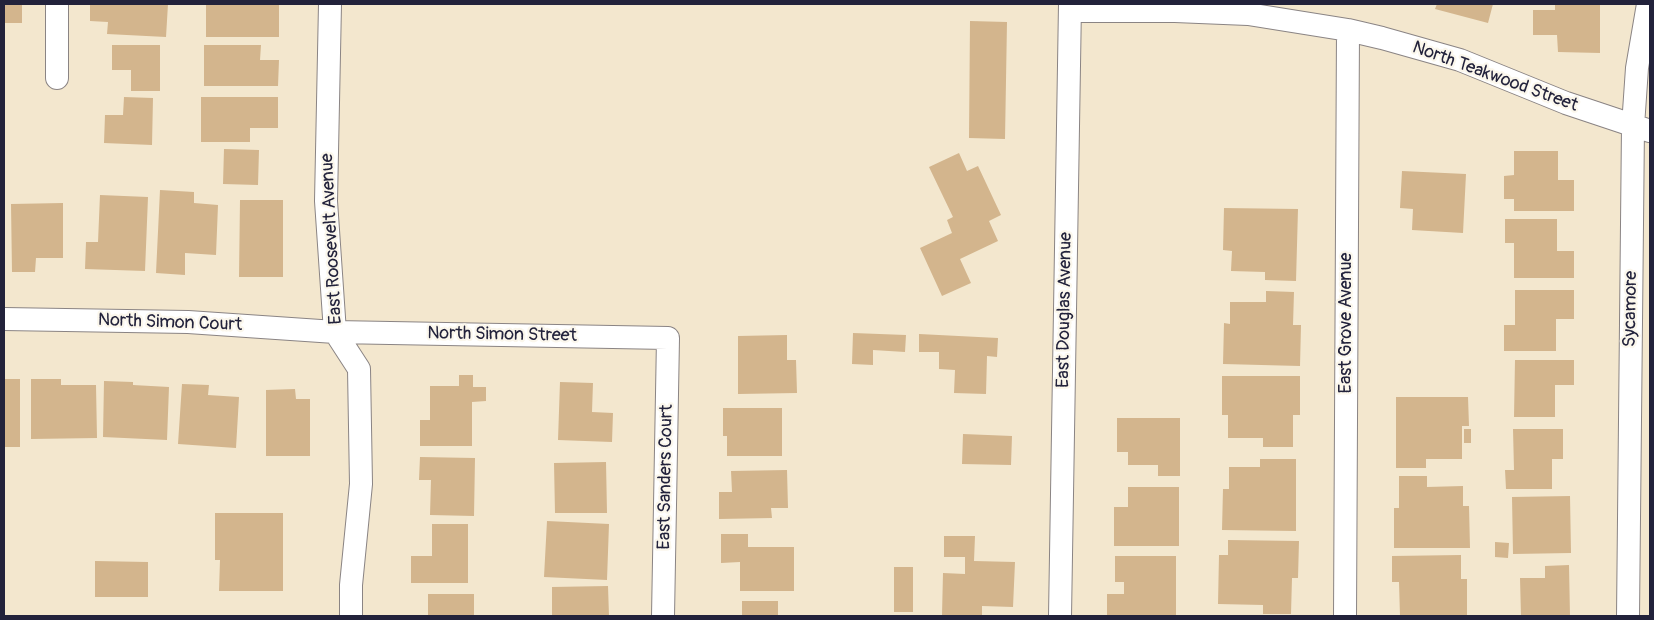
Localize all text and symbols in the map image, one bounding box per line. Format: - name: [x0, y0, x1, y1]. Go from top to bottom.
- street label: North Teakwood Street: [1409, 37, 1581, 117]
- street label: East Roosevelt Avenue: [317, 153, 347, 325]
- street label: East Douglas Avenue: [1053, 232, 1077, 388]
- street label: East Grove Avenue: [1335, 253, 1357, 393]
- street label: Sycamore: [1620, 271, 1642, 347]
- street label: North Simon Court: [98, 310, 242, 336]
- street label: North Simon Street: [427, 323, 577, 347]
- street label: East Sanders Court: [654, 404, 678, 550]

